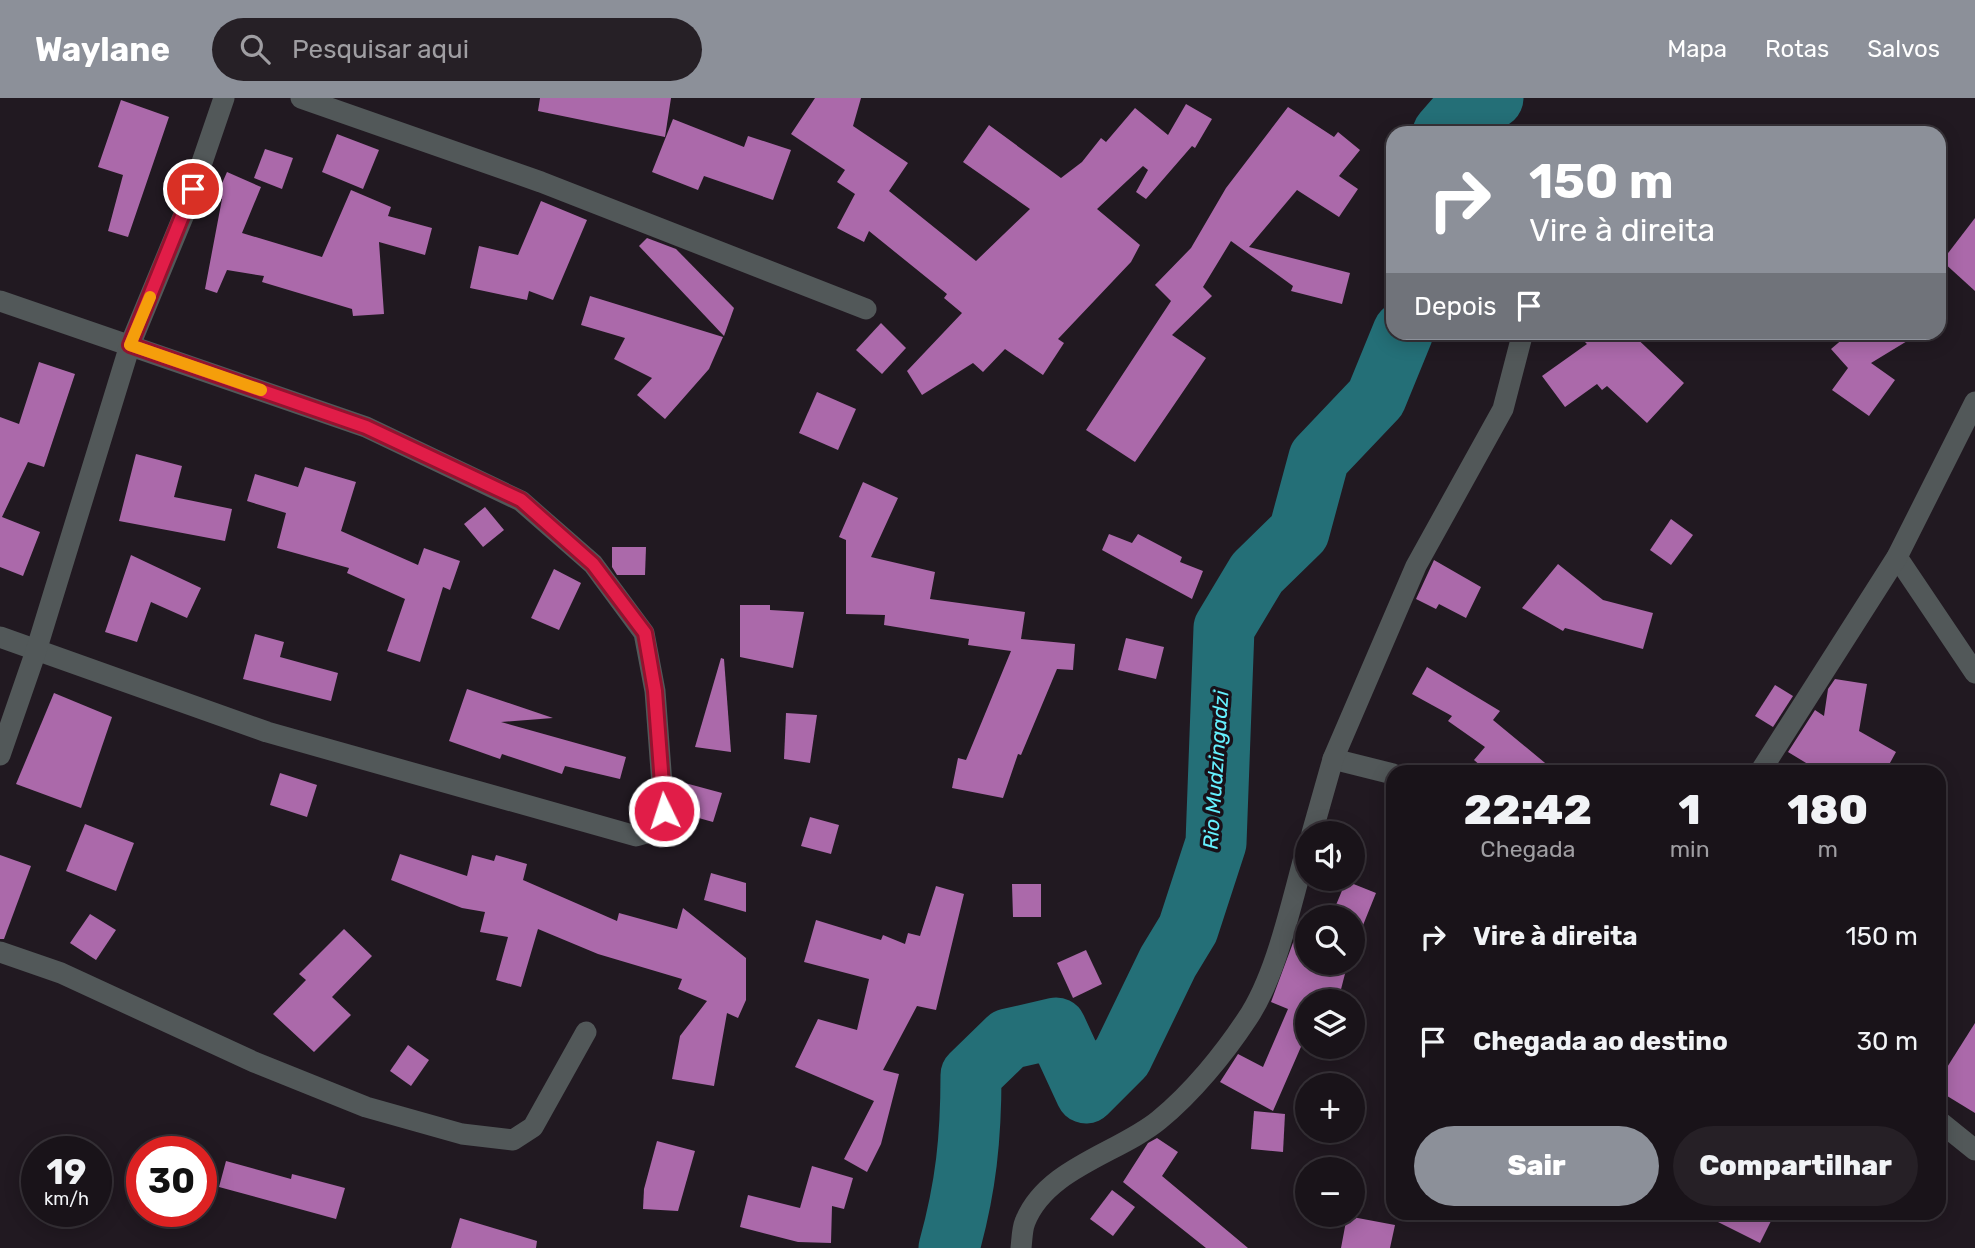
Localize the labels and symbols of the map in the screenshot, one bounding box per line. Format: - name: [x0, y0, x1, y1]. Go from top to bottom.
- pin: [163, 159, 223, 219]
- water label: Rio Mudzingadzi: [1197, 689, 1234, 850]
- position arrow: [627, 774, 701, 848]
- speed limit sign: 30: [126, 1136, 217, 1227]

